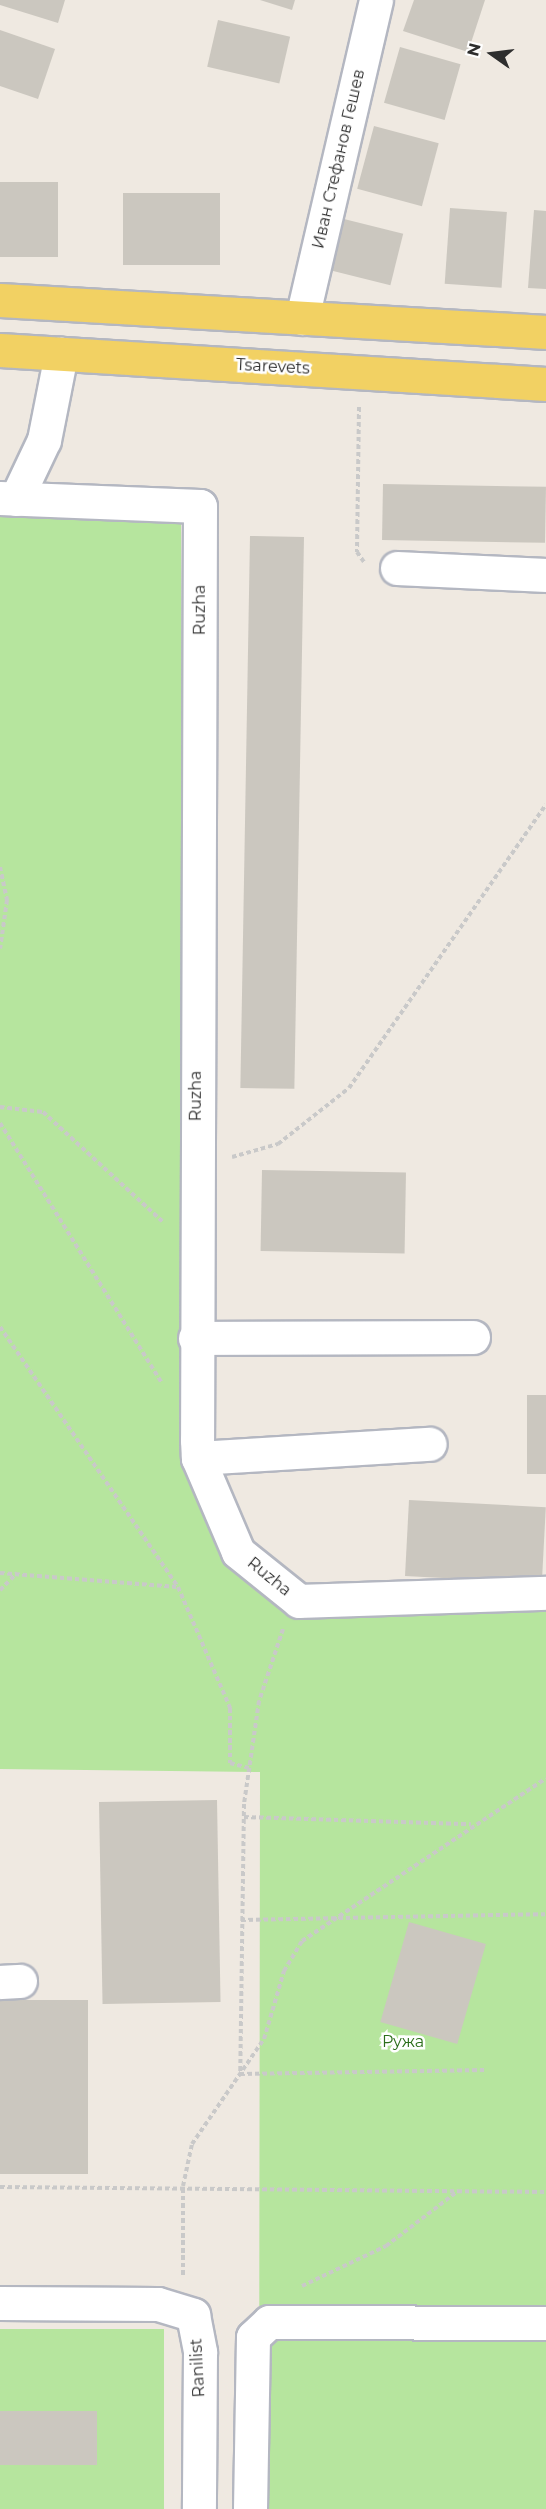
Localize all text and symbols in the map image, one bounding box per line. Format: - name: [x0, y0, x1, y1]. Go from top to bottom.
- north arrow: [462, 24, 522, 84]
- text: N: [463, 41, 485, 58]
- street label: Иван Стефанов Гешев: [309, 67, 369, 251]
- street label: Tsarevets: [236, 355, 310, 379]
- street label: Ruzha: [190, 585, 210, 635]
- street label: Ruzha: [186, 1071, 206, 1121]
- street label: Ruzha: [243, 1554, 295, 1600]
- park label: Ружа: [382, 2032, 424, 2052]
- street label: Ranilist: [187, 2338, 209, 2398]

